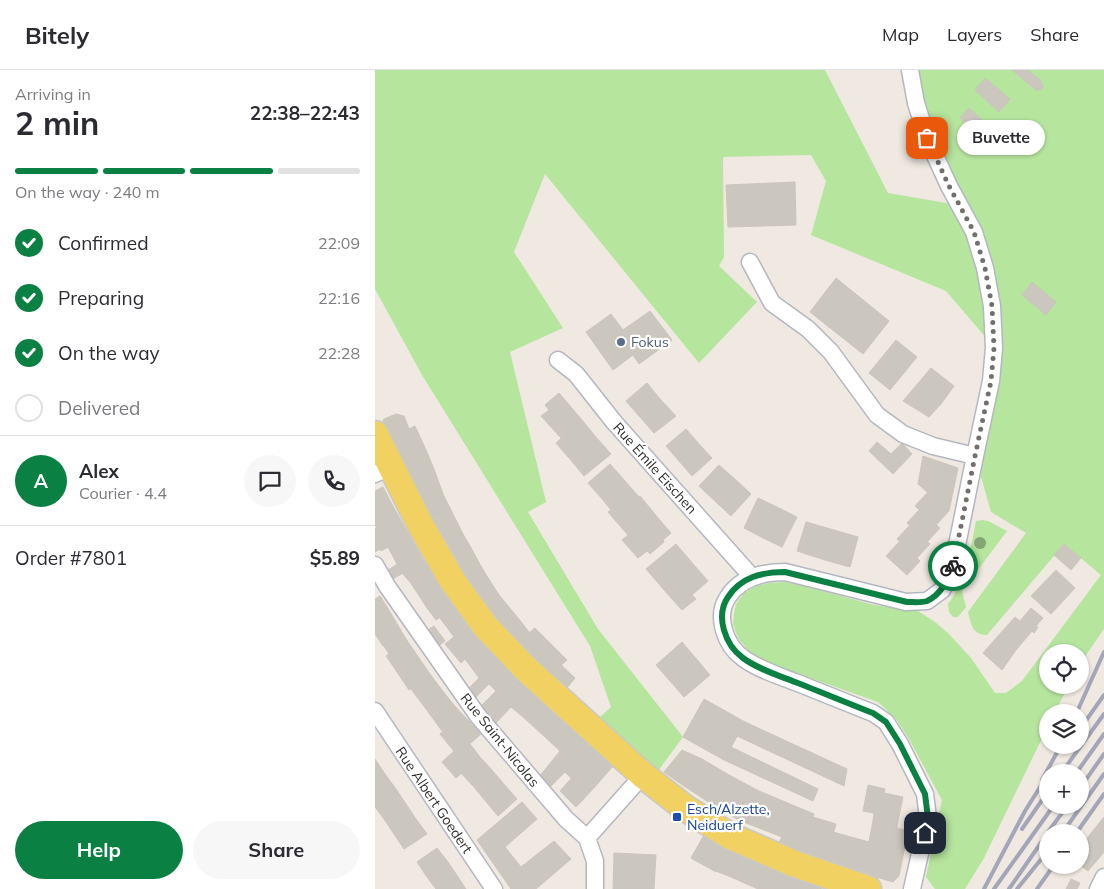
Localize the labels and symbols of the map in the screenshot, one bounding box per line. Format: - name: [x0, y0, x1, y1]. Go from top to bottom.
- pin: [906, 117, 948, 159]
- callout: Buvette: [957, 120, 1045, 156]
- place label: Fokus: [631, 333, 669, 351]
- marker: Fokus: [615, 336, 627, 348]
- street label: Rue Émile Eischen: [609, 419, 701, 517]
- courier: [928, 541, 978, 591]
- street label: Rue Saint-Nicolas: [457, 689, 543, 791]
- street label: Rue Albert Goedert: [392, 743, 476, 857]
- place label: Esch/Alzette, Neiduerf: [687, 800, 770, 834]
- marker: Esch/Alzette, Neiduerf: [671, 811, 683, 823]
- pin: [904, 812, 946, 854]

